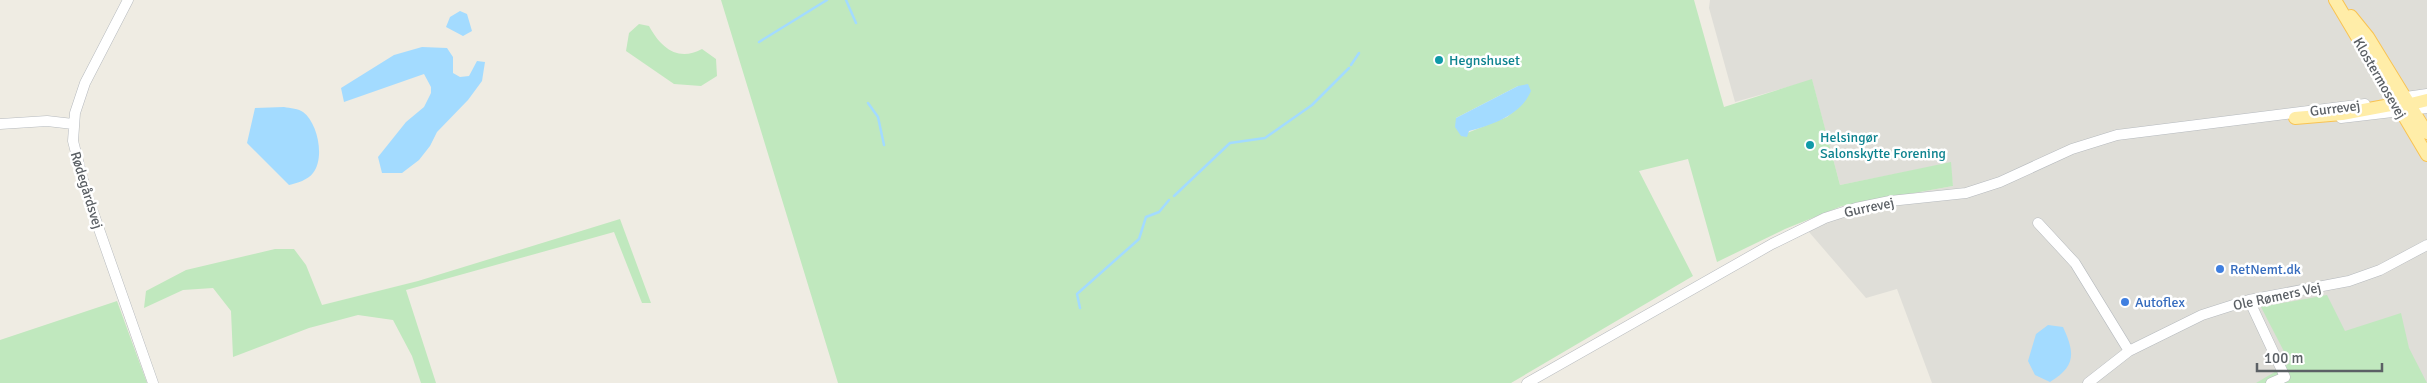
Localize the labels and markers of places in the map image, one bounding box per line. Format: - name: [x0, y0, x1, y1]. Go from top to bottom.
- place label: Hegnshuset: [1449, 52, 1520, 69]
- marker: Hegnshuset: [1433, 54, 1445, 66]
- place label: Helsingør Salonskytte Forening: [1820, 129, 1946, 162]
- marker: Helsingør Salonskytte Forening: [1804, 139, 1816, 151]
- place label: RetNemt.dk: [2230, 261, 2301, 278]
- marker: RetNemt.dk: [2214, 263, 2226, 275]
- place label: Autoflex: [2135, 294, 2186, 311]
- marker: Autoflex: [2119, 296, 2131, 308]

